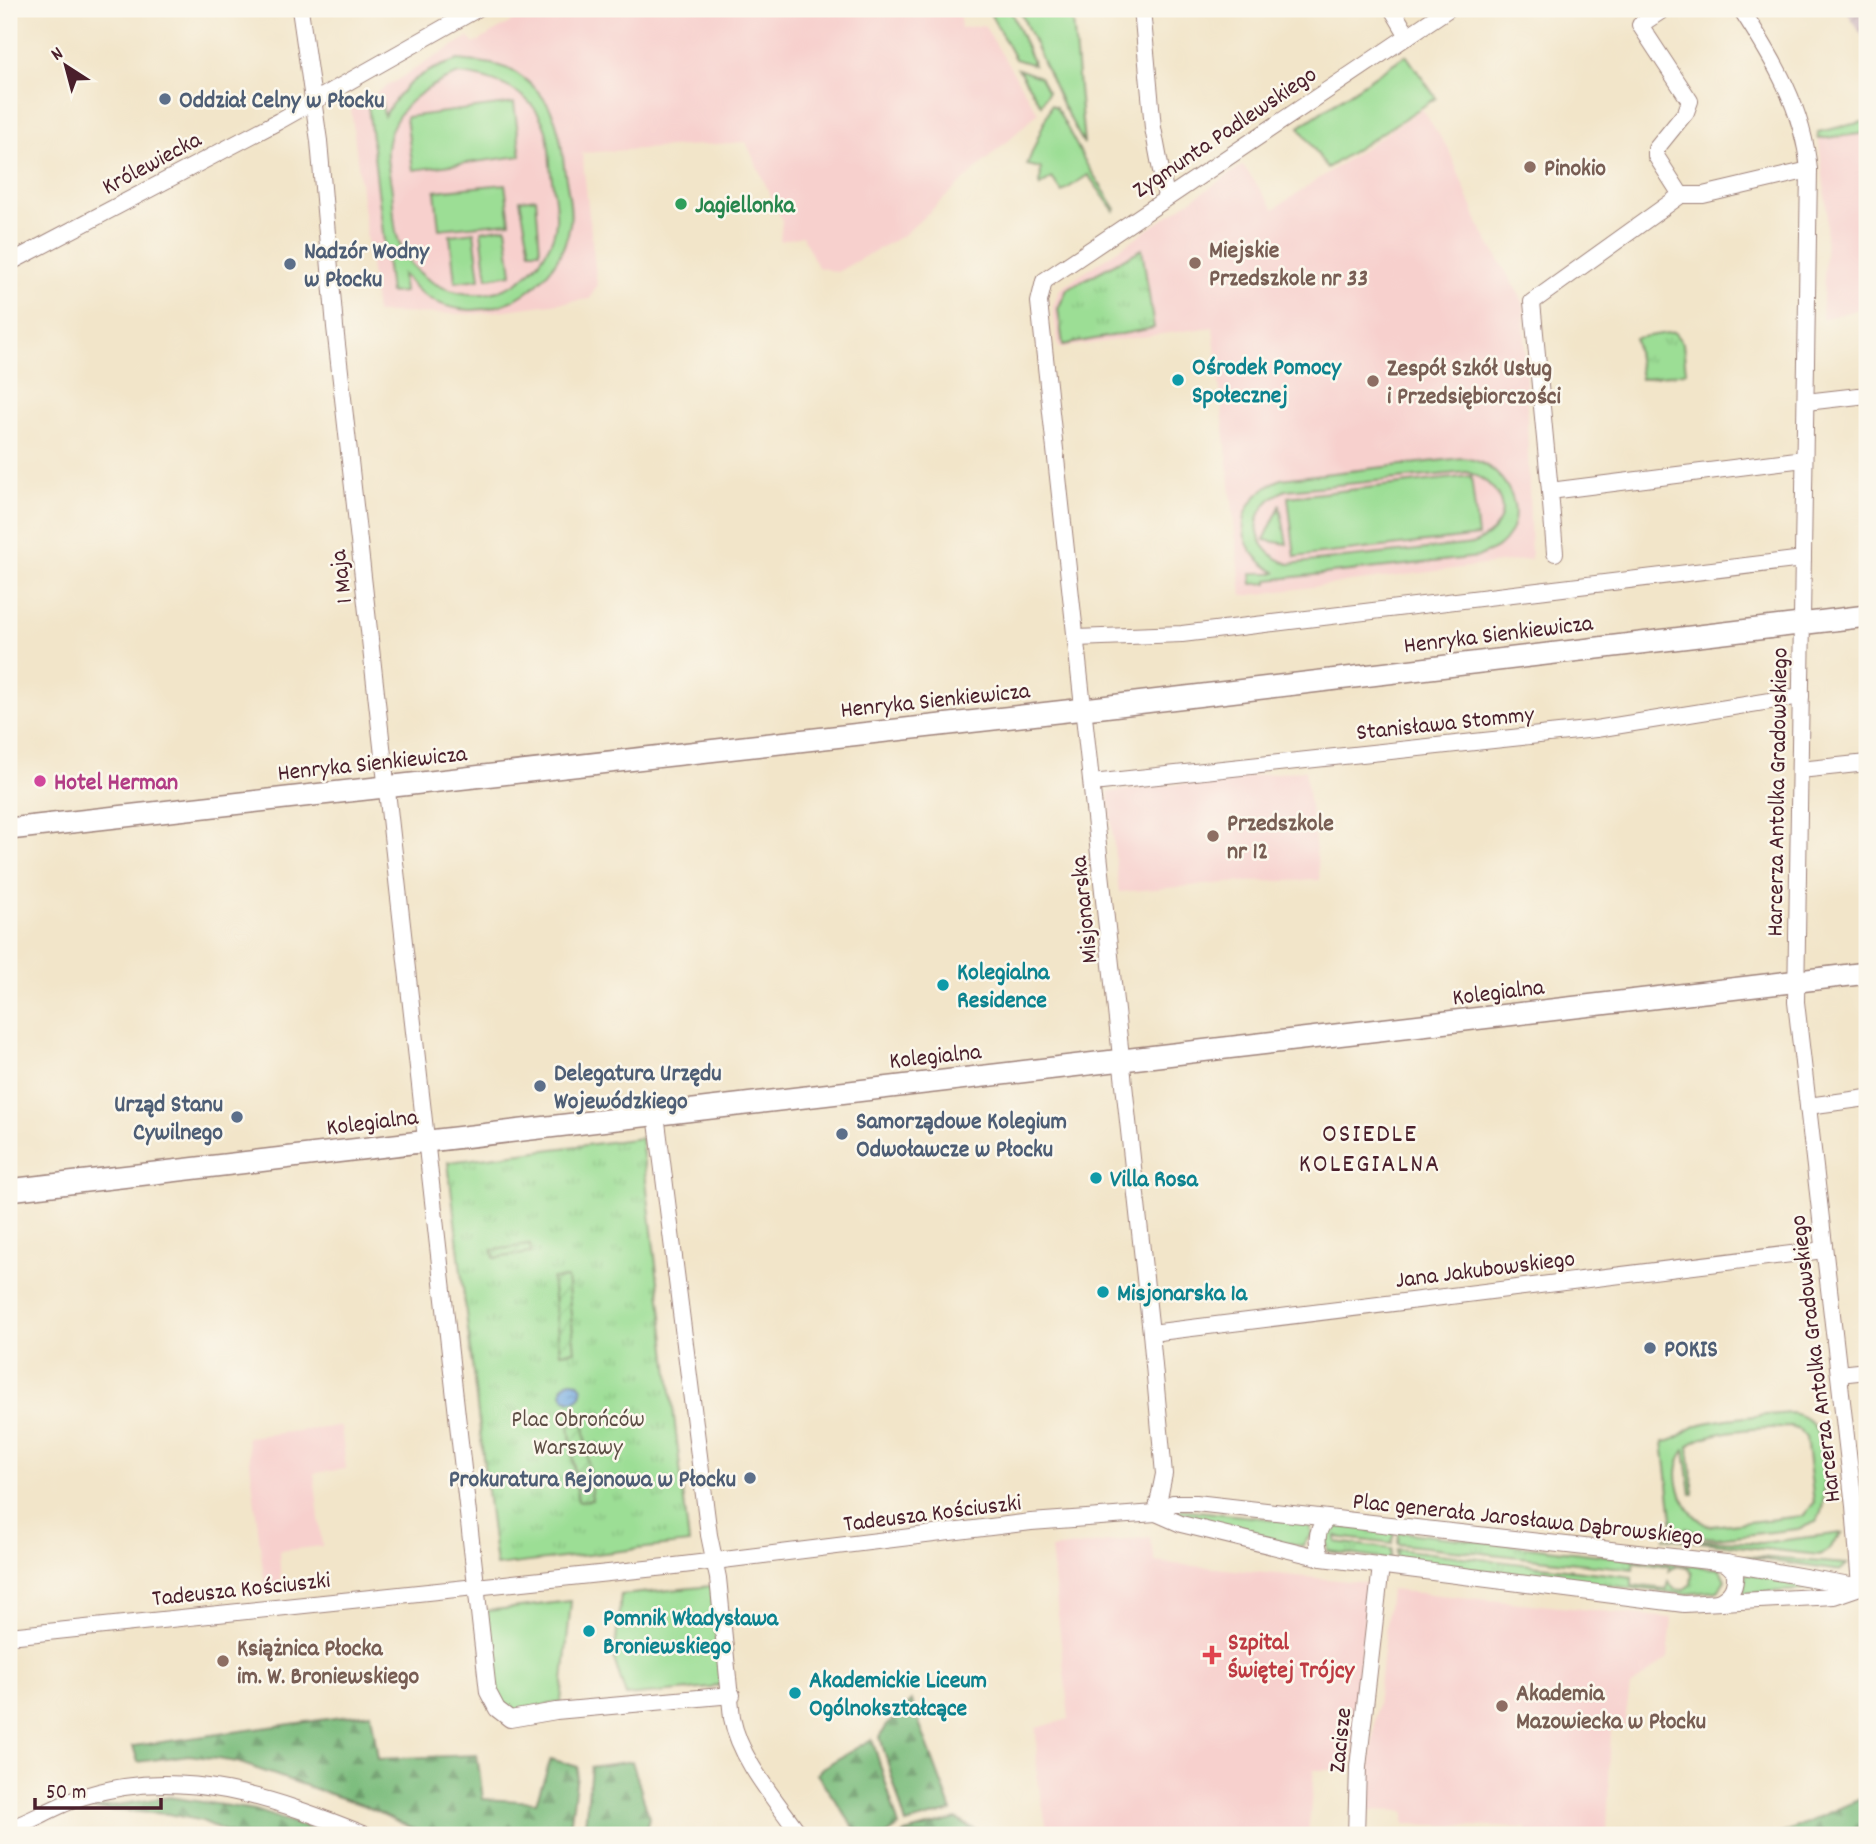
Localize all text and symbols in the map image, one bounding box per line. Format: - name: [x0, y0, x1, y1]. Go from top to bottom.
- north arrow: [32, 32, 102, 102]
- text: N: [46, 41, 70, 69]
- street label: Zygmunta Padlewskiego: [1127, 59, 1325, 208]
- place label: Oddział Celny w Płocku: [179, 85, 385, 119]
- marker: Oddział Celny w Płocku: [157, 91, 173, 107]
- street label: Królewiecka: [97, 124, 209, 205]
- place label: Pinokio: [1544, 153, 1606, 187]
- marker: Pinokio: [1522, 159, 1538, 175]
- place label: Jagiellonka: [695, 190, 795, 224]
- marker: Jagiellonka: [673, 196, 689, 212]
- place label: Miejskie Przedszkole nr 33: [1209, 235, 1368, 297]
- place label: Nadzór Wodny w Płocku: [304, 236, 430, 298]
- marker: Miejskie Przedszkole nr 33: [1187, 255, 1203, 271]
- marker: Nadzór Wodny w Płocku: [282, 256, 298, 272]
- place label: Ośrodek Pomocy Społecznej: [1192, 352, 1342, 414]
- place label: Zespół Szkół Usług i Przedsiębiorczości: [1387, 353, 1562, 415]
- marker: Ośrodek Pomocy Społecznej: [1170, 372, 1186, 388]
- marker: Zespół Szkół Usług i Przedsiębiorczości: [1365, 373, 1381, 389]
- street label: 1 Maja: [323, 547, 363, 605]
- street label: Henryka Sienkiewicza: [1402, 607, 1596, 664]
- street label: Harcerza Antolka Gradowskiego: [1759, 647, 1799, 937]
- street label: Henryka Sienkiewicza: [839, 675, 1033, 729]
- street label: Stanisława Stommy: [1355, 699, 1537, 751]
- street label: Henryka Sienkiewicza: [276, 738, 470, 792]
- place label: Hotel Herman: [54, 767, 178, 801]
- marker: Hotel Herman: [32, 773, 48, 789]
- place label: Przedszkole nr 12: [1227, 808, 1334, 870]
- marker: Przedszkole nr 12: [1205, 828, 1221, 844]
- street label: Misjonarska: [1063, 853, 1109, 965]
- place label: Kolegialna Residence: [957, 957, 1050, 1019]
- street label: Kolegialna: [1451, 971, 1547, 1016]
- marker: Kolegialna Residence: [935, 977, 951, 993]
- street label: Kolegialna: [888, 1036, 984, 1080]
- place label: Delegatura Urzędu Wojewódzkiego: [554, 1058, 722, 1120]
- marker: Delegatura Urzędu Wojewódzkiego: [532, 1078, 548, 1094]
- place label: Urząd Stanu Cywilnego: [114, 1089, 223, 1151]
- street label: Kolegialna: [325, 1101, 421, 1146]
- place label: Samorządowe Kolegium Odwoławcze w Płocku: [856, 1106, 1067, 1168]
- marker: Urząd Stanu Cywilnego: [229, 1109, 245, 1125]
- district label: OSIEDLE KOLEGIALNA: [1299, 1117, 1441, 1184]
- marker: Samorządowe Kolegium Odwoławcze w Płocku: [834, 1126, 850, 1142]
- place label: Villa Rosa: [1110, 1164, 1199, 1198]
- marker: Villa Rosa: [1088, 1170, 1104, 1186]
- street label: Harcerza Antolka Gradowskiego: [1782, 1213, 1851, 1504]
- street label: Jana Jakubowskiego: [1394, 1243, 1577, 1299]
- place label: Misjonarska 1a: [1117, 1278, 1248, 1312]
- marker: Misjonarska 1a: [1095, 1284, 1111, 1300]
- place label: POKIS: [1664, 1334, 1718, 1368]
- marker: POKIS: [1642, 1340, 1658, 1356]
- park label: Plac Obrońców Warszawy: [511, 1404, 645, 1466]
- place label: Prokuratura Rejonowa w Płocku: [449, 1464, 736, 1498]
- marker: Prokuratura Rejonowa w Płocku: [742, 1470, 758, 1486]
- street label: Plac generała Jarosława Dąbrowskiego: [1351, 1486, 1705, 1556]
- street label: Tadeusza Kościuszki: [841, 1487, 1023, 1543]
- street label: Tadeusza Kościuszki: [151, 1565, 332, 1617]
- place label: Pomnik Władysława Broniewskiego: [603, 1603, 779, 1665]
- marker: Pomnik Władysława Broniewskiego: [581, 1623, 597, 1639]
- place label: Szpital Świętej Trójcy: [1228, 1627, 1356, 1689]
- place label: Książnica Płocka im. W. Broniewskiego: [237, 1633, 419, 1695]
- marker: Szpital Świętej Trójcy: [1202, 1645, 1222, 1665]
- marker: Książnica Płocka im. W. Broniewskiego: [215, 1653, 231, 1669]
- place label: Akademickie Liceum Ogólnokształcące: [809, 1665, 987, 1727]
- place label: Akademia Mazowiecka w Płocku: [1516, 1678, 1706, 1740]
- marker: Akademickie Liceum Ogólnokształcące: [787, 1685, 803, 1701]
- marker: Akademia Mazowiecka w Płocku: [1494, 1698, 1510, 1714]
- street label: Zacisze: [1322, 1706, 1362, 1775]
- scale bar: [35, 1767, 161, 1811]
- text: 50 m: [46, 1779, 86, 1809]

